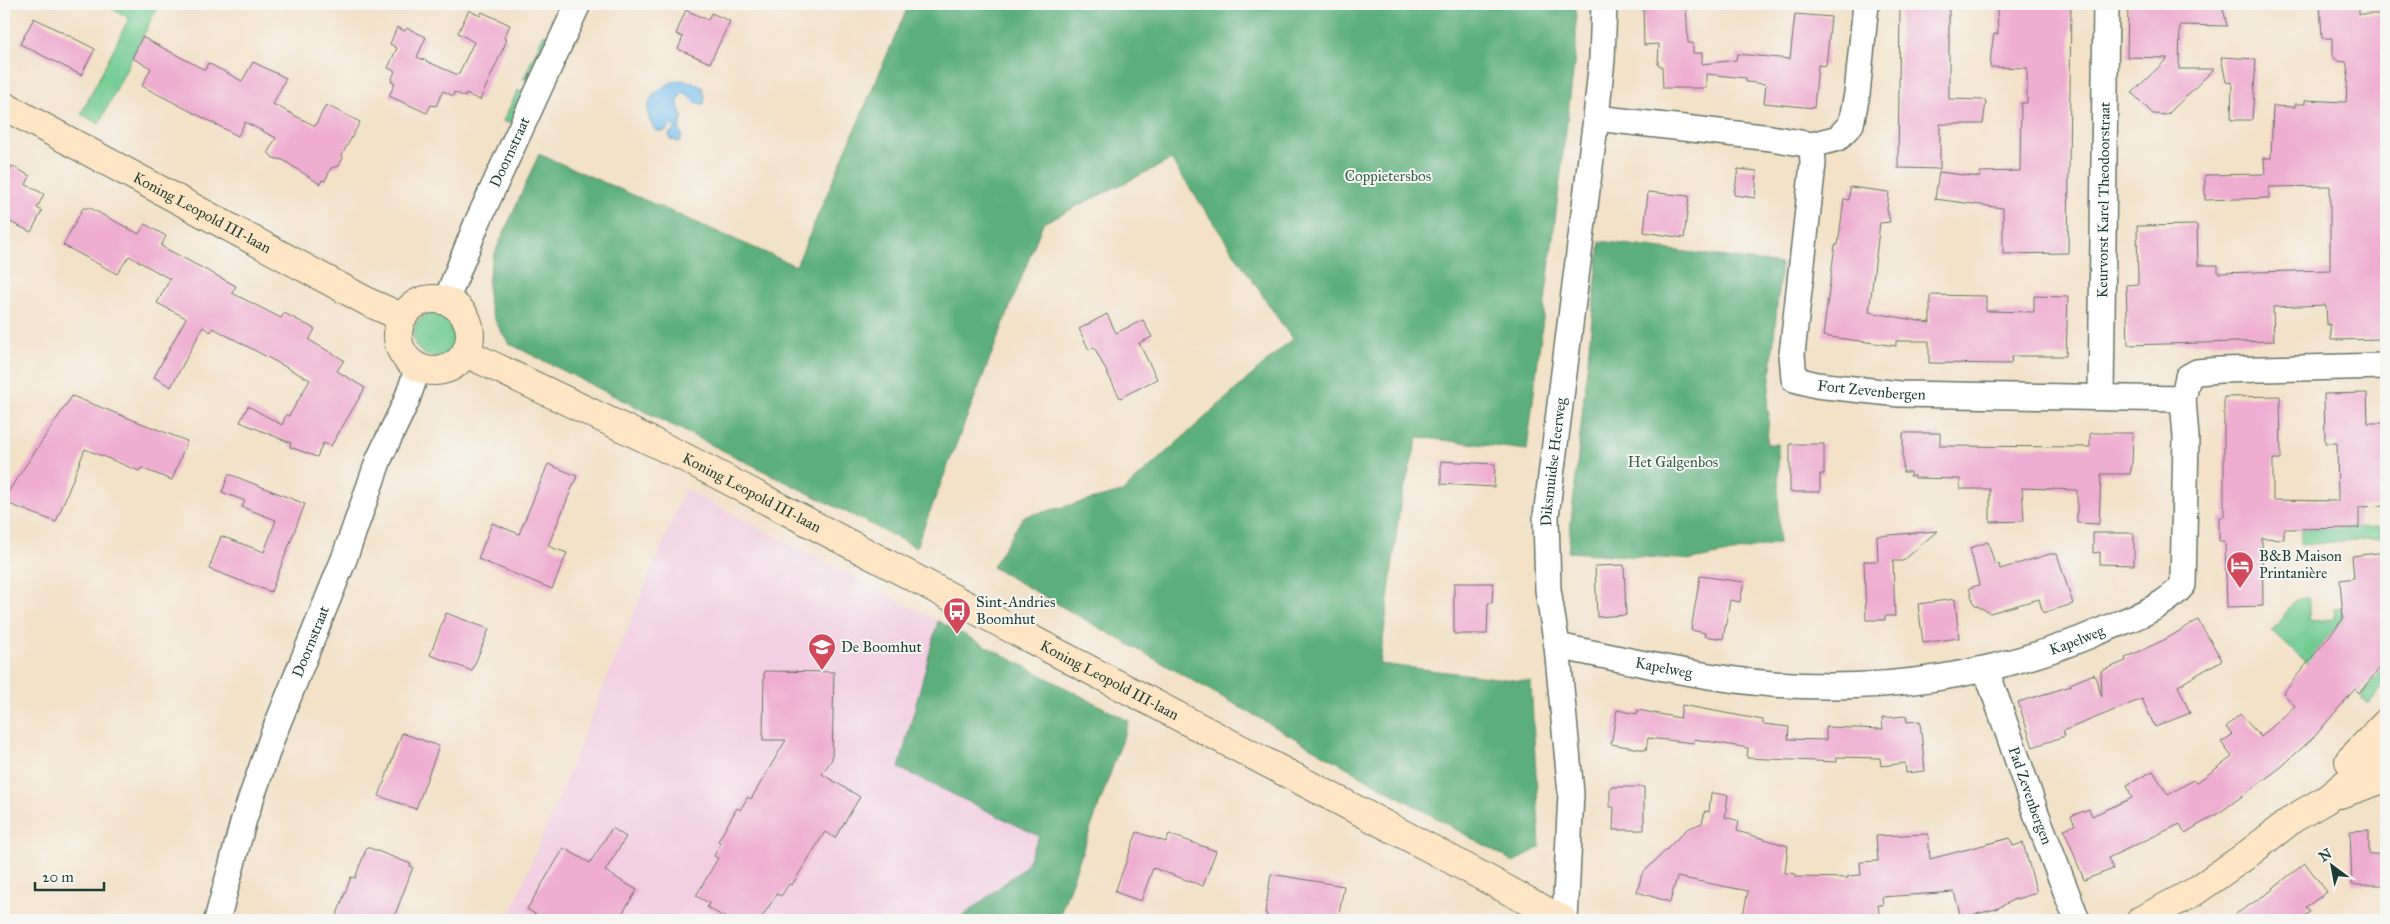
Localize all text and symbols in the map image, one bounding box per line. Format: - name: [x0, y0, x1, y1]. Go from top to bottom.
- street label: Keurvorst Karel Theodoorstraat: [2093, 101, 2114, 298]
- street label: Doornstraat: [486, 114, 534, 190]
- park label: Coppietersbos: [1345, 167, 1431, 185]
- street label: Koning Leopold III-laan: [130, 168, 274, 257]
- street label: Fort Zevenbergen: [1817, 376, 1926, 403]
- street label: Diksmuidse Heerweg: [1537, 396, 1570, 527]
- street label: Koning Leopold III-laan: [679, 449, 824, 536]
- park label: Het Galgenbos: [1628, 453, 1718, 471]
- place label: B&B Maison Printanière: [2259, 547, 2342, 582]
- hotel icon: B&B Maison Printanière: [2225, 550, 2255, 589]
- place label: Sint-Andries Boomhut: [976, 593, 1055, 628]
- bus stop icon: Sint-Andries Boomhut: [942, 596, 972, 635]
- street label: Doornstraat: [288, 603, 333, 680]
- street label: Kapelweg: [2047, 621, 2108, 659]
- school or university icon: De Boomhut: [807, 632, 837, 671]
- street label: Koning Leopold III-laan: [1037, 636, 1182, 724]
- place label: De Boomhut: [841, 638, 922, 656]
- street label: Kapelweg: [1634, 653, 1695, 682]
- street label: Pad Zevenbergen: [2005, 744, 2056, 847]
- north arrow: [2308, 842, 2358, 892]
- text: N: [2316, 845, 2335, 866]
- scale bar: [35, 859, 104, 891]
- text: 20 m: [42, 868, 74, 886]

